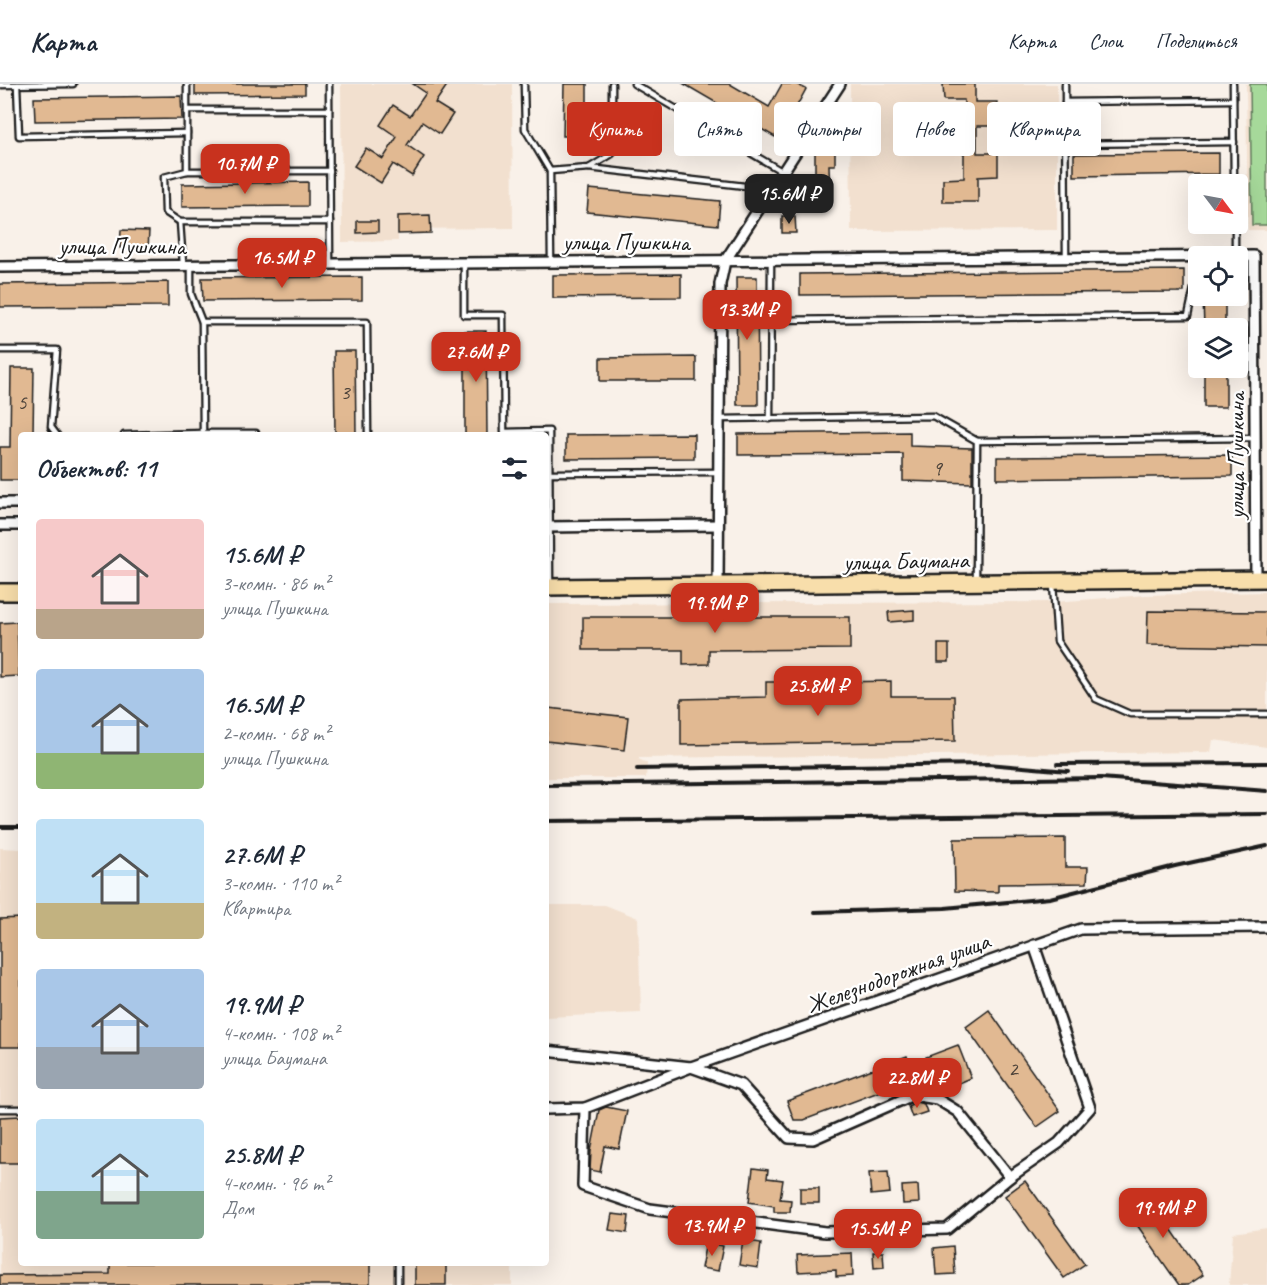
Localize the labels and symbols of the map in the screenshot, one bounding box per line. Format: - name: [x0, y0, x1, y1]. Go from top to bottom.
- pin: 10.7M ₽: [190, 144, 300, 195]
- pin: 15.6M ₽: [734, 174, 844, 225]
- north arrow: [1188, 174, 1248, 234]
- street label: улица Пушкина: [561, 227, 691, 257]
- street label: улица Пушкина: [57, 231, 187, 261]
- pin: 16.5M ₽: [227, 238, 337, 289]
- pin: 13.3M ₽: [692, 290, 802, 341]
- pin: 27.6M ₽: [421, 332, 531, 383]
- house number: 3: [340, 379, 351, 405]
- house number: 5: [17, 389, 28, 415]
- street label: улица Пушкина: [1221, 391, 1251, 521]
- house number: 9: [932, 455, 943, 481]
- street label: улица Баумана: [841, 545, 971, 577]
- pin: 19.9M ₽: [660, 583, 770, 634]
- pin: 25.8M ₽: [763, 666, 873, 717]
- street label: Железнодорожная улица: [802, 925, 995, 1020]
- house number: 2: [1008, 1056, 1019, 1082]
- pin: 22.8M ₽: [862, 1058, 972, 1109]
- pin: 19.9M ₽: [1108, 1188, 1218, 1239]
- pin: 13.9M ₽: [657, 1206, 767, 1257]
- pin: 15.5M ₽: [823, 1209, 933, 1260]

